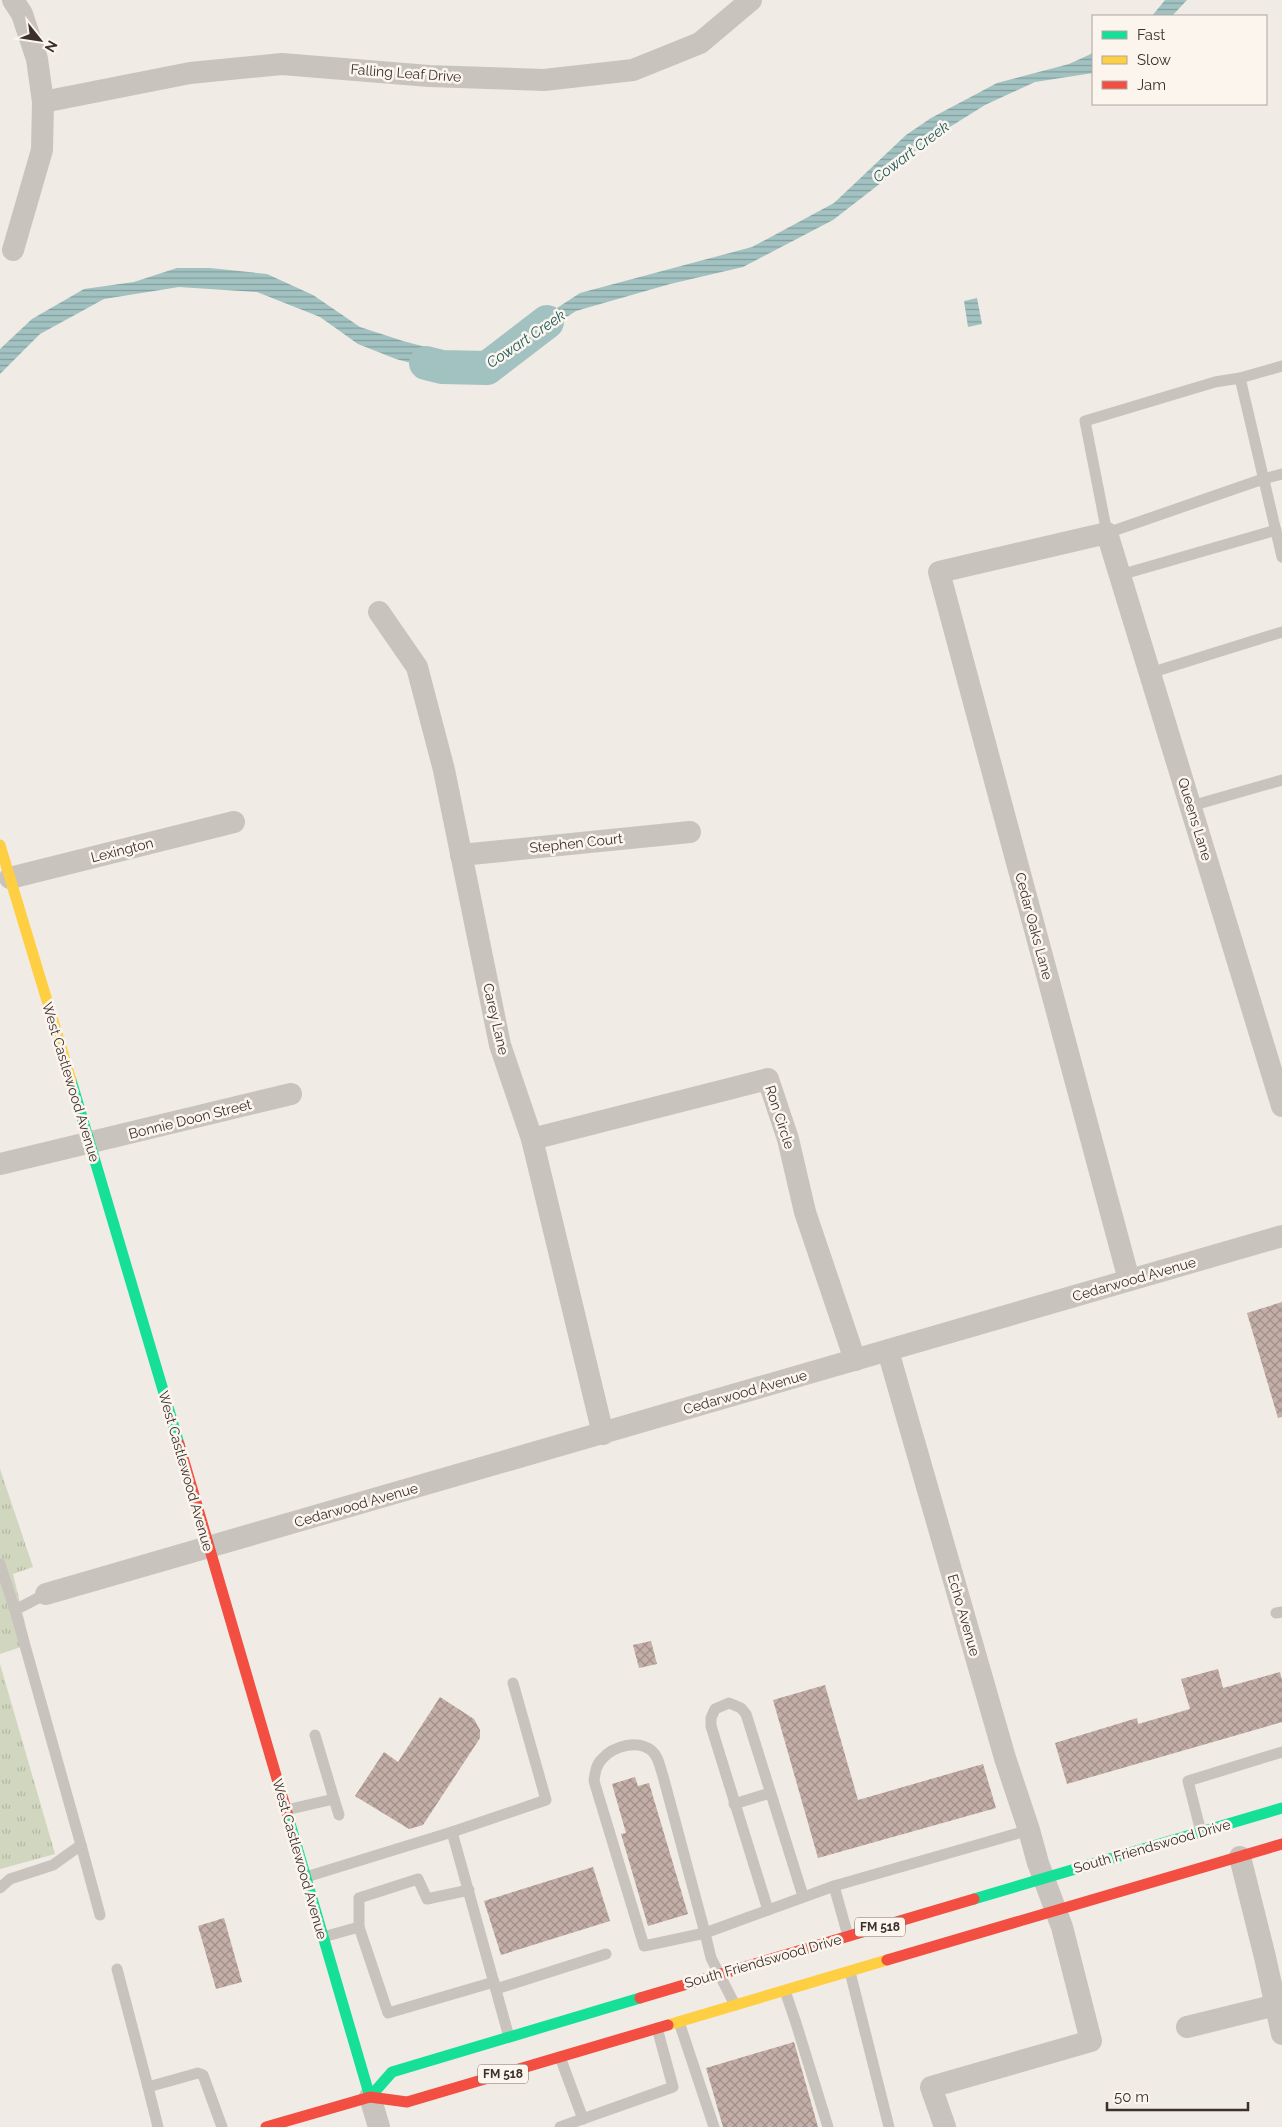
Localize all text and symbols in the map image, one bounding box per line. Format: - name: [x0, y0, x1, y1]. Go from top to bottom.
- north arrow: [15, 15, 65, 65]
- legend: [1092, 15, 1267, 105]
- text: Fast: [1137, 26, 1165, 44]
- text: N: [42, 38, 61, 55]
- text: Slow: [1137, 51, 1171, 69]
- street label: Falling Leaf Drive: [350, 61, 462, 85]
- text: Jam: [1137, 76, 1166, 94]
- water label: Cowart Creek: [869, 117, 953, 187]
- water label: Cowart Creek: [483, 306, 569, 372]
- street label: Queens Lane: [1175, 776, 1215, 862]
- street label: Stephen Court: [529, 830, 624, 856]
- street label: Lexington: [89, 835, 155, 865]
- street label: Cedar Oaks Lane: [1012, 871, 1056, 981]
- street label: Carey Lane: [480, 982, 512, 1056]
- street label: West Castlewood Avenue: [39, 1000, 103, 1164]
- street label: Ron Circle: [762, 1083, 798, 1151]
- street label: Bonnie Doon Street: [127, 1096, 253, 1142]
- street label: Cedarwood Avenue: [1070, 1254, 1198, 1304]
- street label: Cedarwood Avenue: [681, 1367, 809, 1417]
- street label: West Castlewood Avenue: [155, 1389, 217, 1553]
- street label: Cedarwood Avenue: [292, 1480, 420, 1530]
- street label: Echo Avenue: [945, 1572, 983, 1658]
- street label: West Castlewood Avenue: [269, 1777, 331, 1941]
- street label: South Friendswood Drive: [1072, 1816, 1232, 1876]
- road number: FM 518: [855, 1918, 905, 1936]
- street label: South Friendswood Drive: [683, 1931, 843, 1991]
- road number: FM 518: [478, 2064, 528, 2084]
- scale bar: [1107, 2080, 1248, 2112]
- text: 50 m: [1114, 2088, 1149, 2106]

